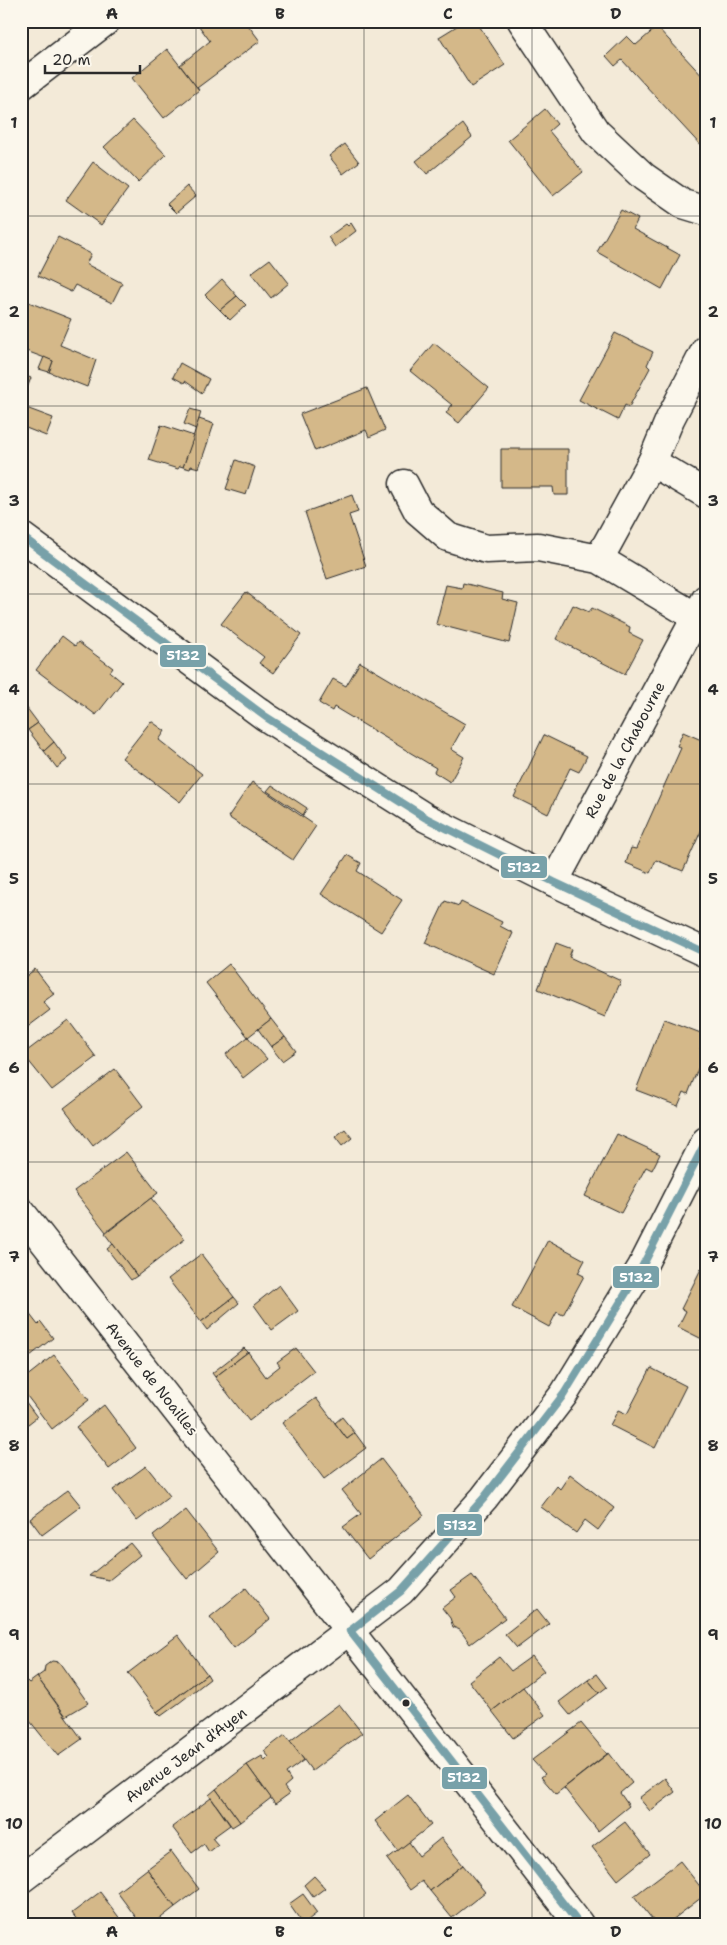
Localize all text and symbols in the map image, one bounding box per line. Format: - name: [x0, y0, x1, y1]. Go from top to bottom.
- text: A: [106, 3, 118, 24]
- text: B: [275, 3, 285, 24]
- text: C: [443, 3, 453, 24]
- text: D: [610, 3, 622, 24]
- scale bar: [45, 42, 140, 74]
- text: 20 m: [52, 50, 91, 70]
- text: 1: [10, 112, 18, 133]
- text: 1: [709, 112, 717, 133]
- text: 2: [8, 301, 20, 322]
- text: 2: [707, 301, 719, 322]
- text: 3: [8, 490, 20, 511]
- text: 3: [707, 490, 719, 511]
- line badge: 5132: [159, 644, 207, 668]
- text: 5132: [166, 646, 200, 664]
- street label: Rue de la Chabourne: [580, 678, 670, 822]
- text: 4: [8, 679, 20, 700]
- text: 4: [707, 679, 719, 700]
- line badge: 5132: [500, 855, 548, 879]
- text: 5132: [507, 858, 541, 876]
- text: 5: [9, 868, 19, 889]
- text: 5: [708, 868, 718, 889]
- text: 6: [8, 1057, 20, 1078]
- text: 6: [707, 1057, 719, 1078]
- text: 7: [8, 1246, 20, 1267]
- text: 7: [707, 1246, 719, 1267]
- line badge: 5132: [612, 1265, 660, 1289]
- text: 5132: [619, 1268, 653, 1286]
- street label: Avenue de Noailles: [101, 1318, 203, 1440]
- text: 8: [8, 1435, 20, 1456]
- text: 8: [707, 1435, 719, 1456]
- line badge: 5132: [436, 1513, 483, 1537]
- text: 5132: [443, 1516, 477, 1534]
- text: 9: [8, 1624, 20, 1645]
- text: 9: [707, 1624, 719, 1645]
- unlabelled marker: [401, 1698, 411, 1708]
- street label: Avenue Jean d'Ayen: [121, 1703, 251, 1807]
- line badge: 5132: [441, 1766, 488, 1790]
- text: 5132: [447, 1768, 481, 1786]
- text: 10: [5, 1813, 23, 1834]
- text: 10: [704, 1813, 722, 1834]
- text: A: [106, 1921, 118, 1942]
- text: B: [275, 1921, 285, 1942]
- text: C: [443, 1921, 453, 1942]
- text: D: [610, 1921, 622, 1942]

